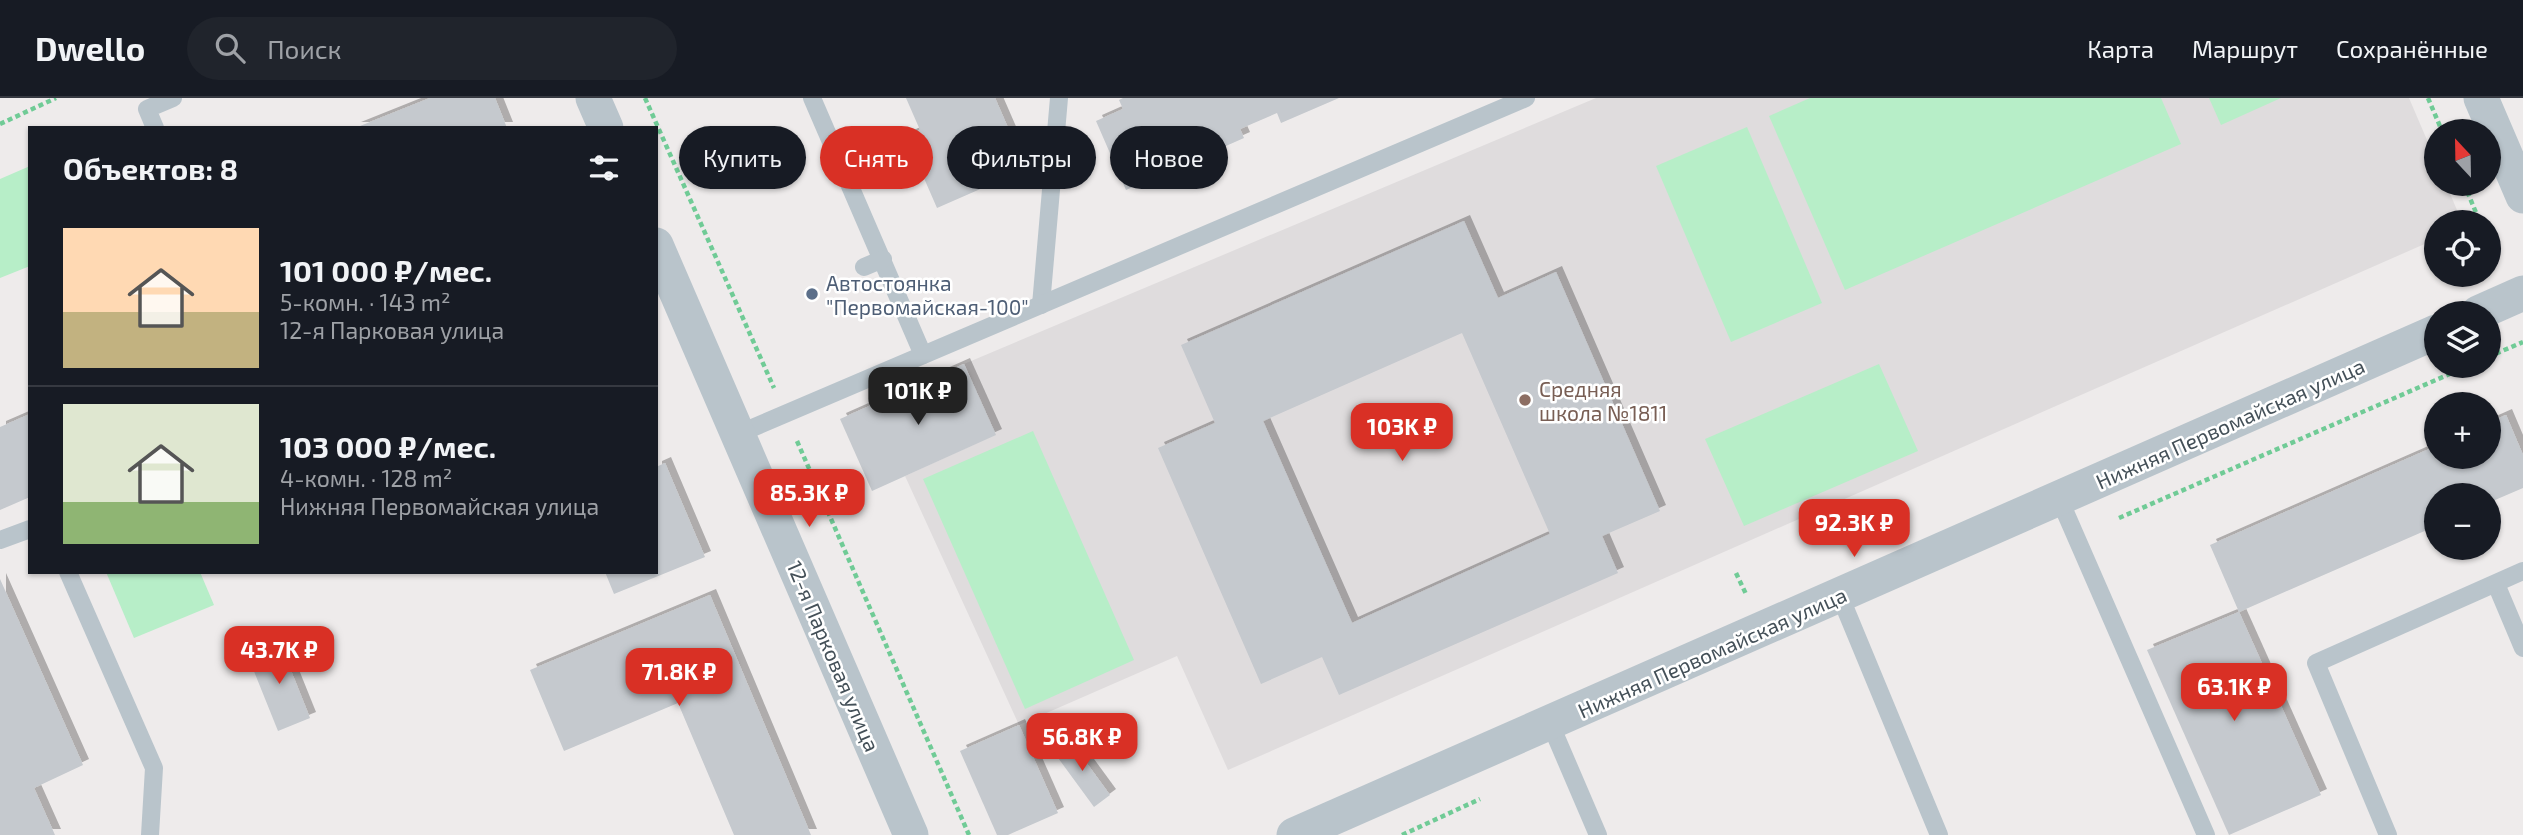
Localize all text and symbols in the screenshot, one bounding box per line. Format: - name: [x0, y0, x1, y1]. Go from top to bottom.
- search box: [187, 17, 677, 80]
- text: Dwello: [35, 28, 145, 68]
- icon: search: [211, 29, 249, 67]
- text: Поиск: [267, 33, 341, 64]
- text: Карта: [2087, 34, 2154, 63]
- text: Маршрут: [2192, 34, 2298, 63]
- text: Сохранённые: [2336, 34, 2488, 63]
- north arrow: [2424, 119, 2501, 196]
- map controls: [2424, 119, 2501, 560]
- chip: Купить: [679, 126, 806, 189]
- chip: Снять: [820, 126, 933, 189]
- chip: Фильтры: [947, 126, 1096, 189]
- chip: Новое: [1110, 126, 1228, 189]
- icon: filters: [585, 149, 623, 187]
- text: Объектов: 8: [63, 150, 238, 186]
- button: locate: [2424, 210, 2501, 287]
- text: 101 000 ₽/мес.: [280, 252, 492, 288]
- icon: home: [119, 256, 203, 340]
- place label: Автостоянка "Первомайская-100": [826, 270, 1029, 319]
- marker: Автостоянка "Первомайская-100": [804, 286, 820, 302]
- text: 5-комн. · 143 m²: [280, 288, 450, 316]
- button: layers: [2424, 301, 2501, 378]
- text: 12-я Парковая улица: [280, 316, 504, 344]
- street label: Нижняя Первомайская улица: [2092, 352, 2369, 495]
- pin: 101K ₽: [861, 368, 975, 427]
- text: 101K ₽: [884, 376, 952, 404]
- place label: Средняя школа №1811: [1539, 376, 1667, 425]
- marker: Средняя школа №1811: [1517, 392, 1533, 408]
- button: +: [2424, 392, 2501, 469]
- pin: 103K ₽: [1345, 404, 1459, 463]
- text: 103K ₽: [1367, 412, 1437, 440]
- text: 103 000 ₽/мес.: [280, 428, 496, 464]
- icon: home: [119, 432, 203, 516]
- text: 4-комн. · 128 m²: [280, 464, 452, 492]
- pin: 85.3K ₽: [744, 470, 874, 529]
- text: 85.3K ₽: [770, 478, 848, 506]
- button: −: [2424, 483, 2501, 560]
- text: Нижняя Первомайская улица: [280, 492, 599, 520]
- pin: 92.3K ₽: [1789, 500, 1919, 559]
- text: 92.3K ₽: [1815, 508, 1893, 536]
- street label: 12-я Парковая улица: [782, 557, 885, 755]
- street label: Нижняя Первомайская улица: [1574, 581, 1851, 724]
- pin: 43.7K ₽: [214, 626, 344, 686]
- text: 43.7K ₽: [240, 635, 318, 663]
- pin: 71.8K ₽: [614, 648, 744, 708]
- text: 71.8K ₽: [642, 657, 716, 685]
- pin: 63.1K ₽: [2169, 664, 2299, 723]
- text: 63.1K ₽: [2197, 672, 2271, 700]
- pin: 56.8K ₽: [1017, 714, 1147, 773]
- text: 56.8K ₽: [1042, 722, 1122, 750]

